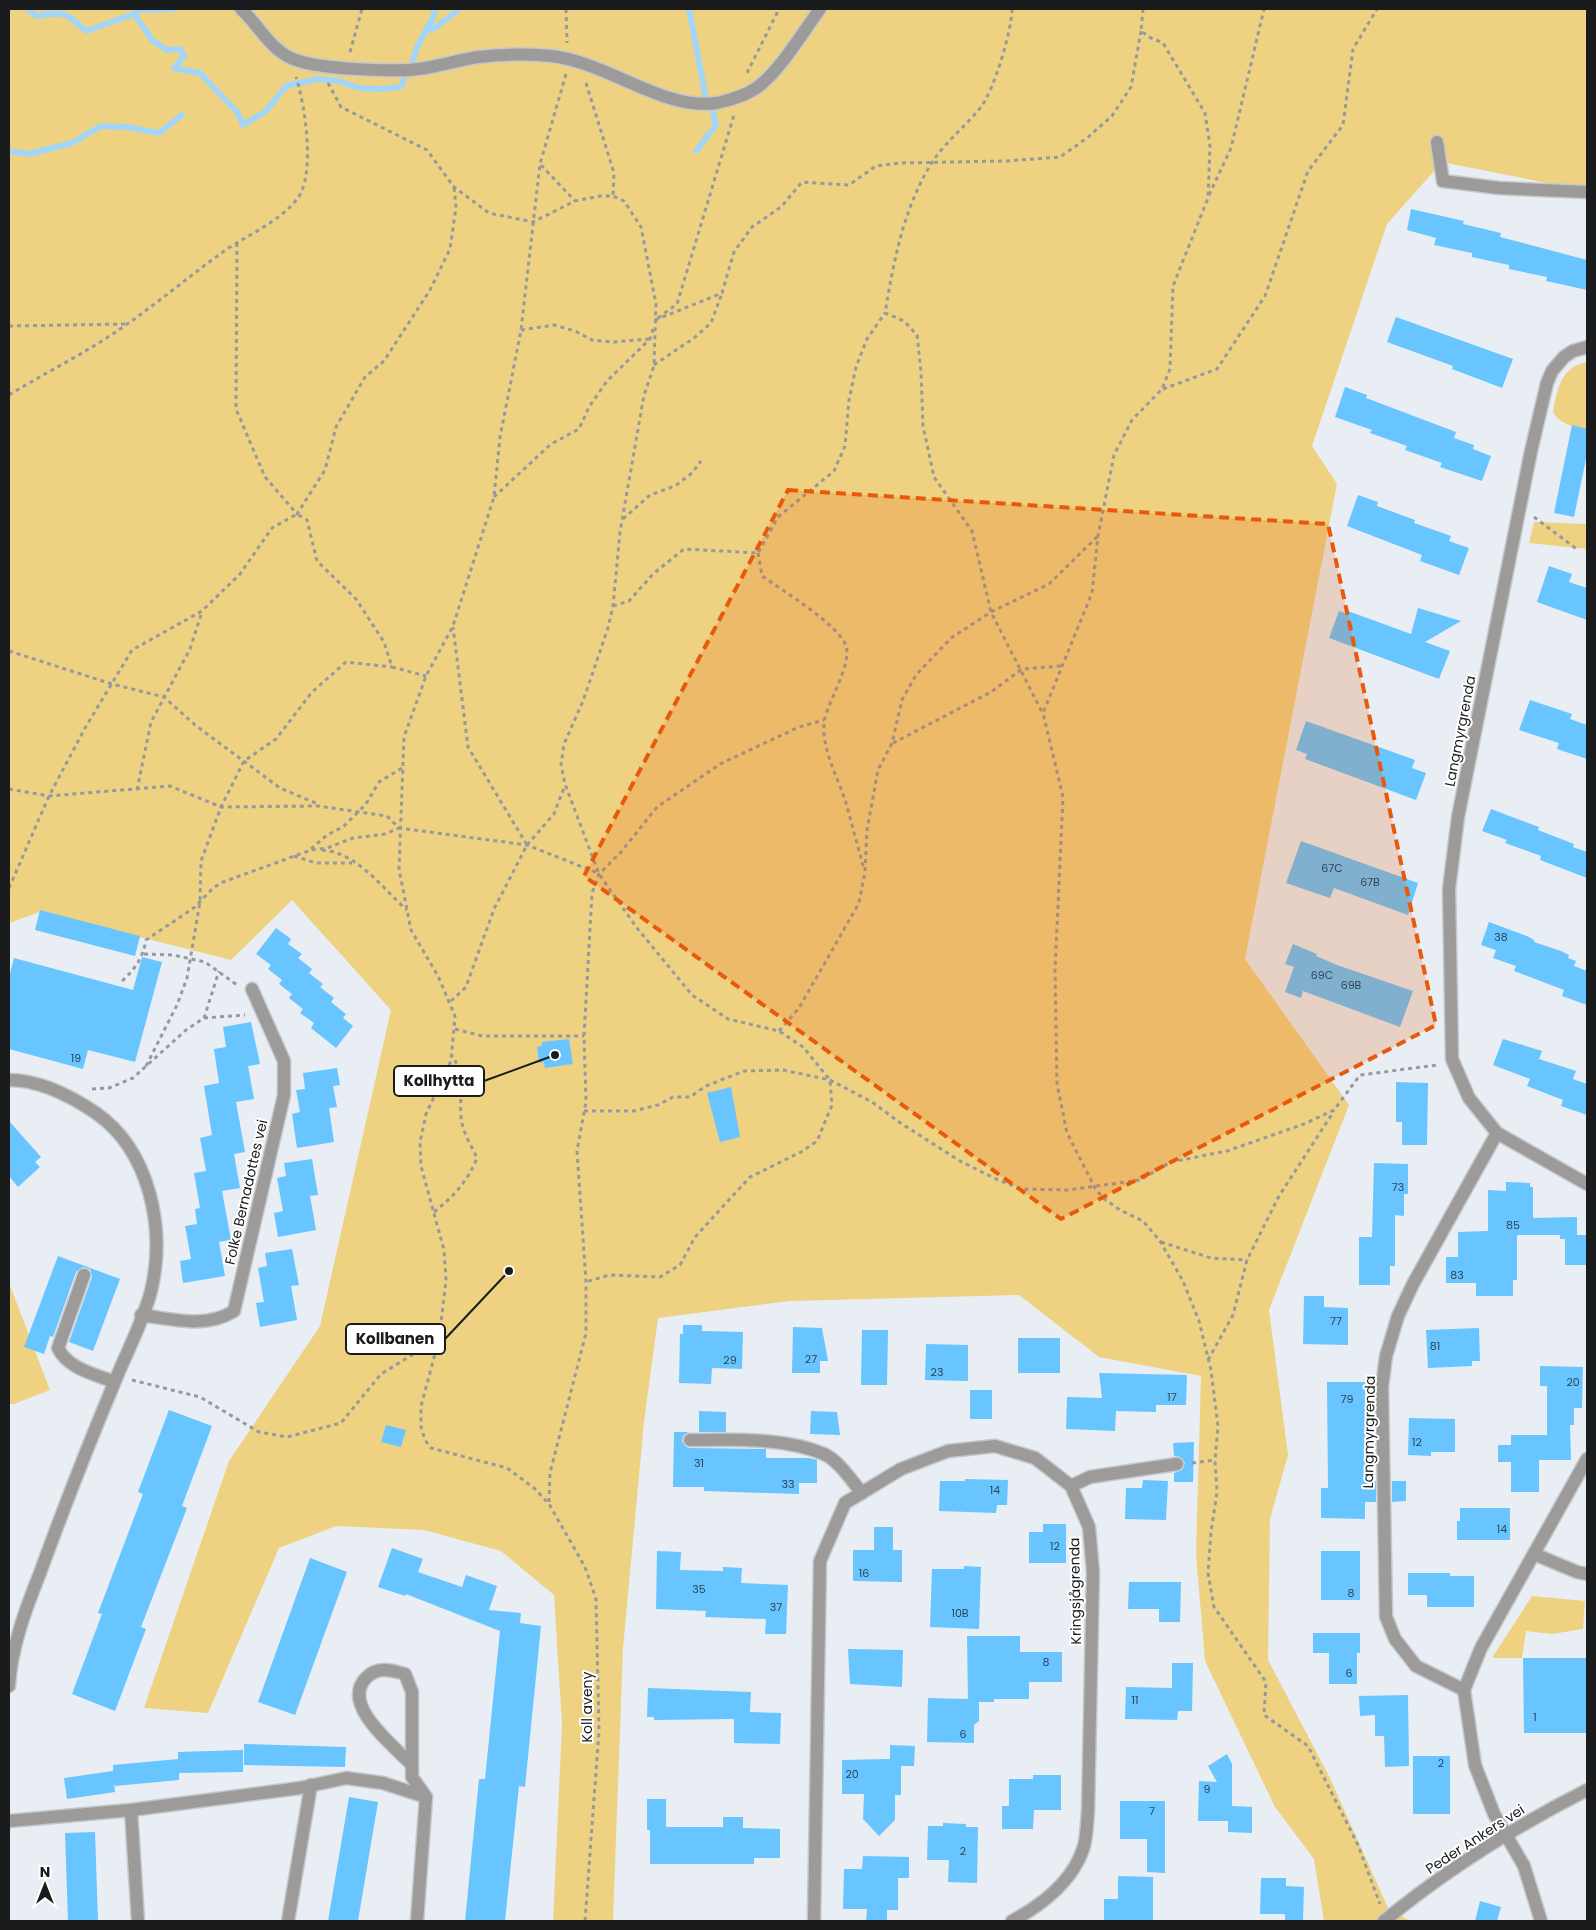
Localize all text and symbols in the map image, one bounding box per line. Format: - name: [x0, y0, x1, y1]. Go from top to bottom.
- street label: Langmyrgrenda: [1439, 674, 1481, 788]
- house number: 67C: [1321, 860, 1343, 876]
- house number: 67B: [1360, 874, 1380, 890]
- house number: 38: [1494, 929, 1508, 945]
- house number: 69C: [1311, 967, 1333, 983]
- house number: 69B: [1341, 977, 1362, 993]
- house number: 19: [71, 1050, 81, 1066]
- callout: Kollhytta: [394, 1066, 484, 1096]
- text: Kollhytta: [404, 1070, 474, 1091]
- street label: Folke Bernadottes vei: [220, 1117, 272, 1267]
- house number: 73: [1392, 1179, 1404, 1195]
- house number: 85: [1506, 1217, 1520, 1233]
- house number: 83: [1450, 1267, 1464, 1283]
- house number: 77: [1330, 1313, 1342, 1329]
- callout: Kollbanen: [346, 1324, 445, 1354]
- text: Kollbanen: [356, 1328, 434, 1349]
- house number: 81: [1430, 1338, 1440, 1354]
- house number: 27: [805, 1351, 817, 1367]
- house number: 29: [723, 1352, 737, 1368]
- house number: 23: [931, 1364, 943, 1380]
- house number: 20: [1566, 1374, 1580, 1390]
- street label: Langmyrgrenda: [1358, 1375, 1380, 1489]
- house number: 17: [1167, 1389, 1177, 1405]
- house number: 79: [1341, 1391, 1354, 1407]
- house number: 12: [1412, 1434, 1422, 1450]
- house number: 31: [694, 1455, 704, 1471]
- house number: 33: [782, 1476, 794, 1492]
- house number: 14: [990, 1482, 1000, 1498]
- house number: 14: [1497, 1521, 1507, 1537]
- street label: Kringsjågrenda: [1064, 1537, 1086, 1645]
- house number: 12: [1050, 1538, 1060, 1554]
- house number: 16: [859, 1565, 869, 1581]
- house number: 35: [692, 1581, 706, 1597]
- house number: 8: [1348, 1585, 1355, 1601]
- house number: 37: [770, 1599, 782, 1615]
- house number: 10B: [951, 1605, 969, 1621]
- house number: 8: [1043, 1654, 1050, 1670]
- house number: 6: [1346, 1665, 1353, 1681]
- street label: Koll aveny: [577, 1671, 597, 1742]
- house number: 11: [1131, 1692, 1139, 1708]
- house number: 1: [1533, 1709, 1537, 1725]
- house number: 6: [960, 1726, 967, 1742]
- house number: 2: [1438, 1755, 1444, 1771]
- house number: 20: [845, 1766, 859, 1782]
- house number: 9: [1204, 1781, 1211, 1797]
- street label: Peder Ankers vei: [1422, 1799, 1528, 1879]
- house number: 7: [1149, 1803, 1155, 1819]
- house number: 2: [960, 1843, 966, 1859]
- north arrow: [20, 1860, 70, 1910]
- text: N: [40, 1862, 50, 1882]

